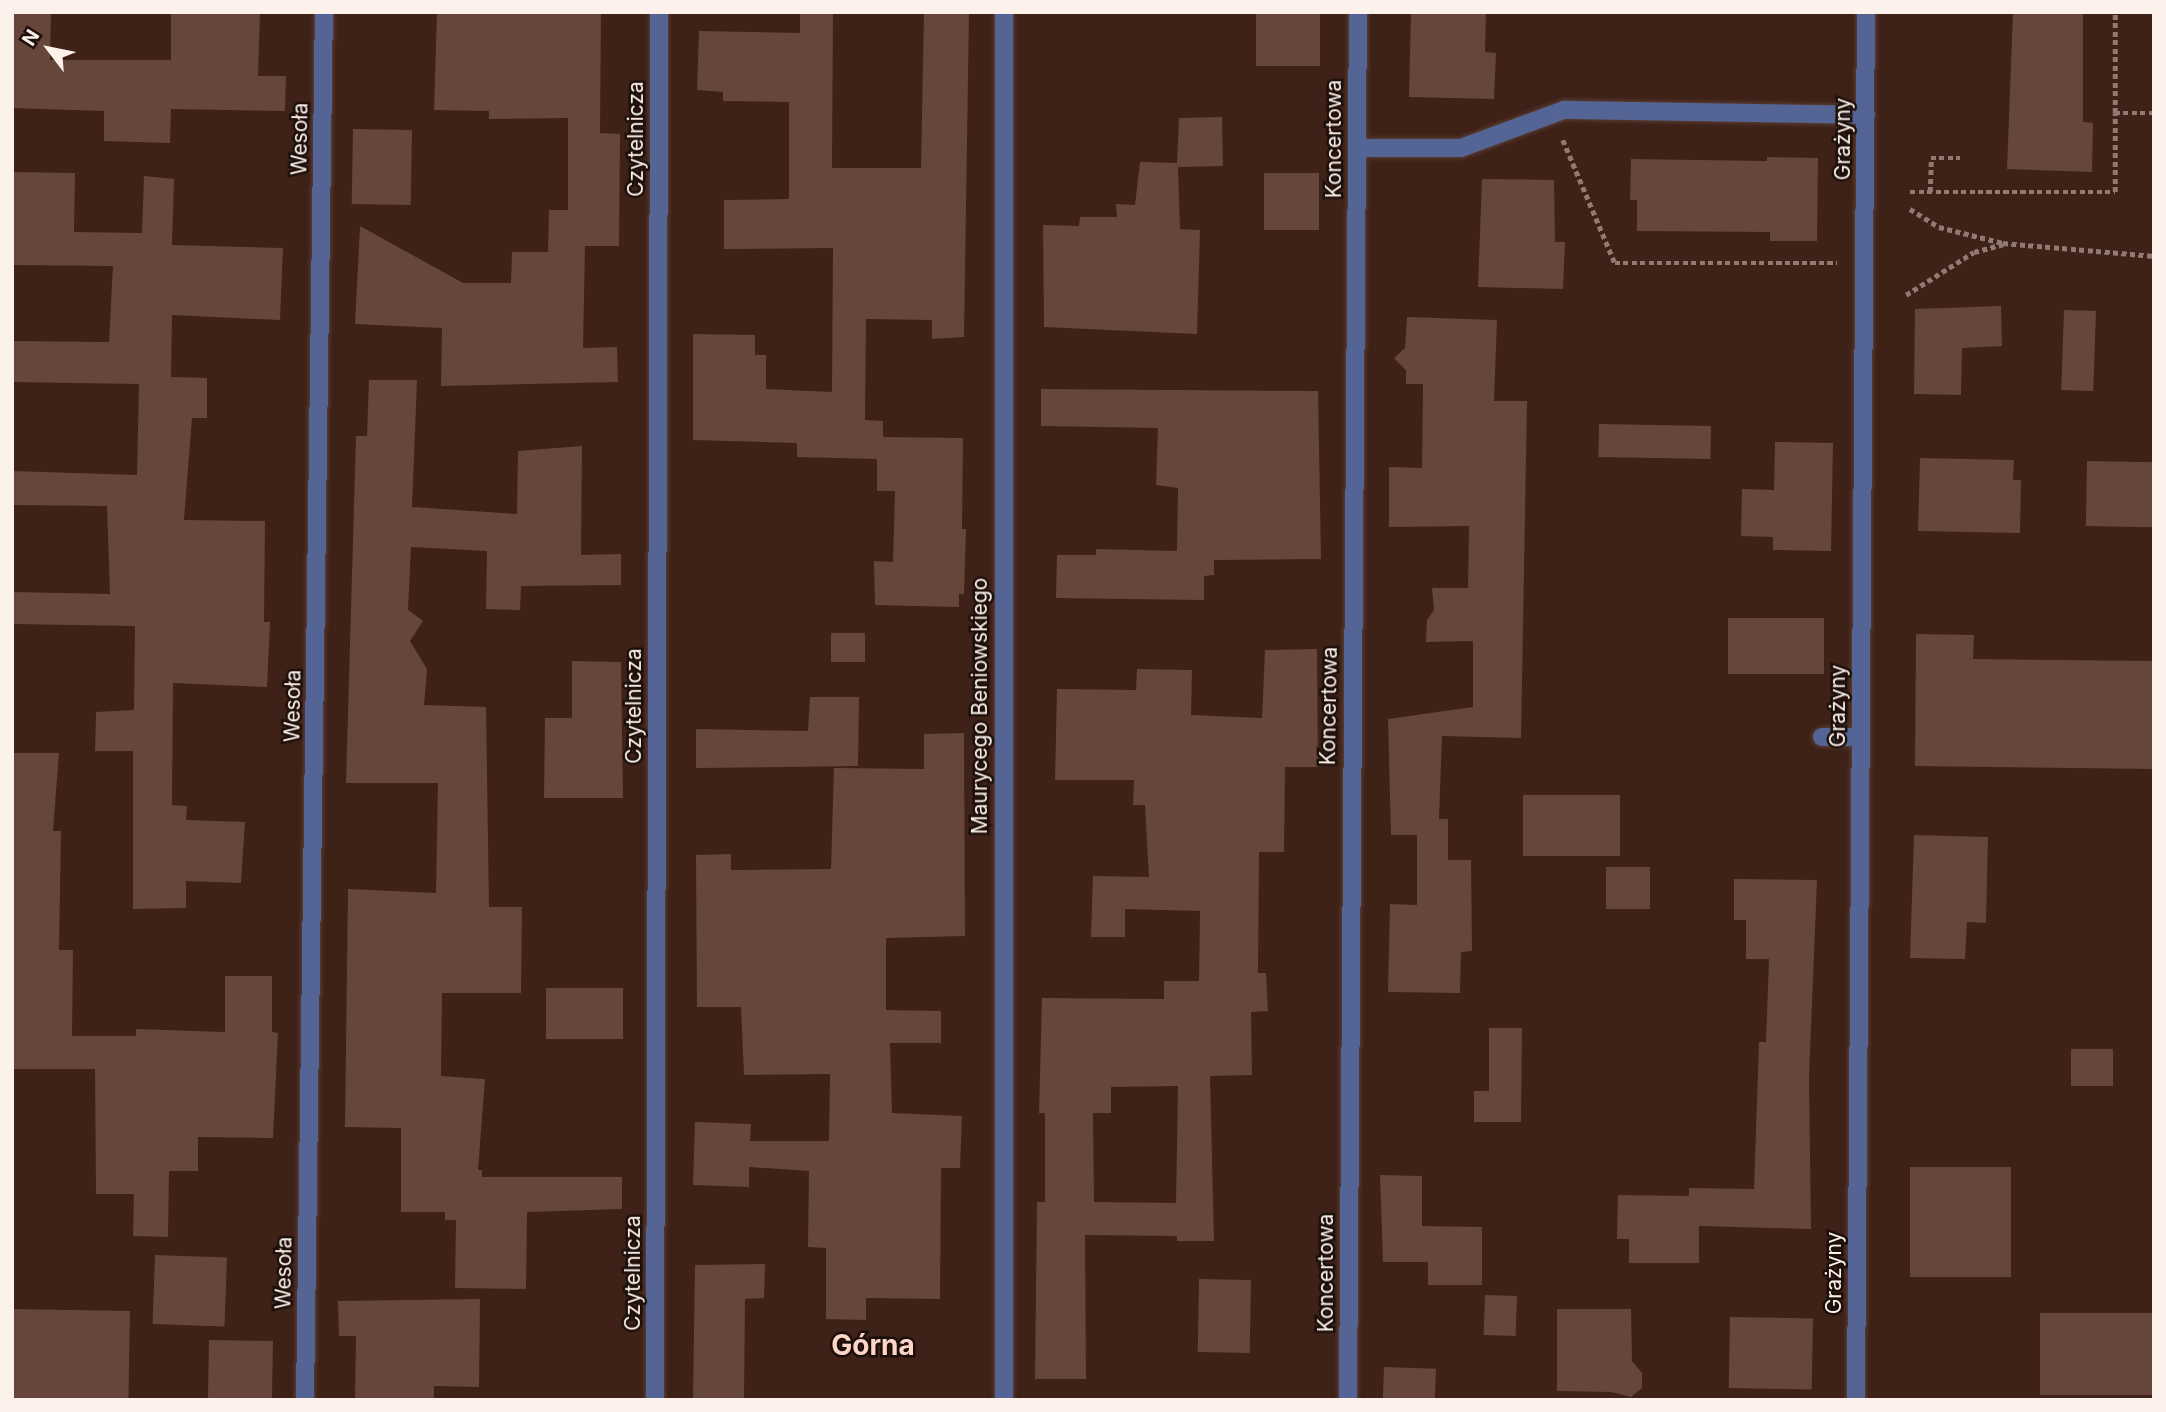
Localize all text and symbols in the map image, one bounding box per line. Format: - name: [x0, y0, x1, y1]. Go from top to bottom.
- north arrow: [14, 14, 84, 84]
- text: N: [17, 25, 44, 50]
- street label: Koncertowa: [1321, 80, 1347, 198]
- street label: Czytelnicza: [623, 81, 649, 197]
- street label: Grażyny: [1830, 98, 1856, 180]
- street label: Wesoła: [287, 103, 313, 175]
- street label: Maurycego Beniowskiego: [967, 578, 993, 834]
- street label: Koncertowa: [1315, 646, 1343, 766]
- street label: Czytelnicza: [621, 648, 647, 764]
- street label: Grażyny: [1825, 665, 1851, 747]
- street label: Wesoła: [280, 670, 306, 742]
- street label: Koncertowa: [1313, 1214, 1339, 1332]
- street label: Czytelnicza: [620, 1215, 646, 1331]
- street label: Grażyny: [1821, 1232, 1847, 1314]
- street label: Wesoła: [271, 1237, 297, 1309]
- district label: Górna: [831, 1328, 915, 1362]

